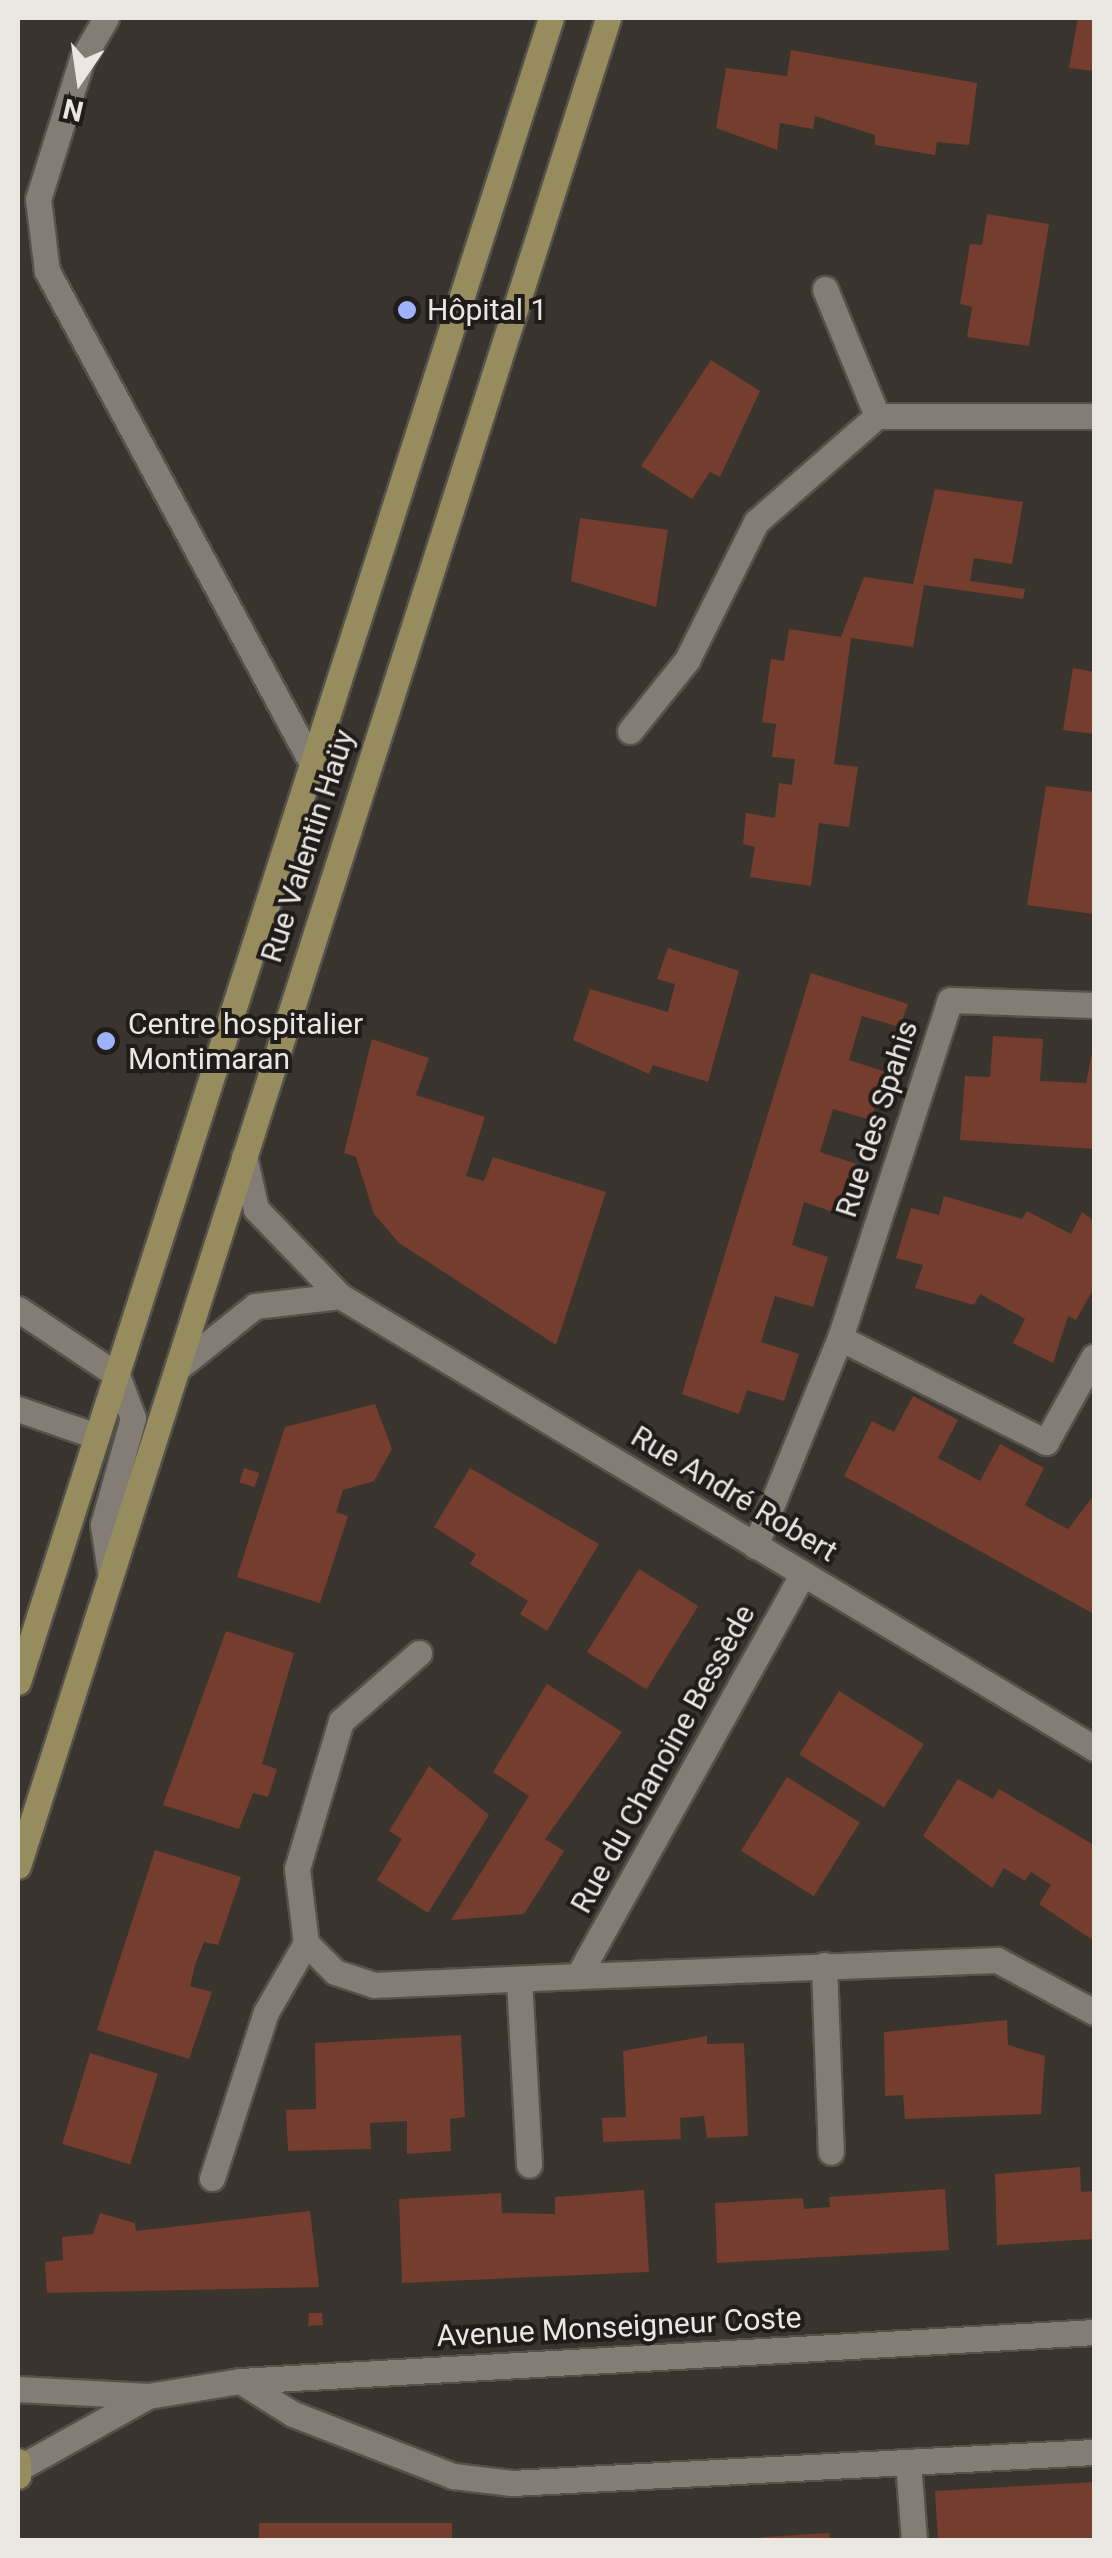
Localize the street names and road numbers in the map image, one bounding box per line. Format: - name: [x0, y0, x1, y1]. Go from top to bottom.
- street label: Rue Valentin Haüy: [253, 725, 363, 967]
- street label: Rue des Spahis: [828, 1016, 926, 1222]
- street label: Rue André Robert: [625, 1418, 843, 1570]
- street label: Rue du Chanoine Bessède: [563, 1599, 763, 1919]
- street label: Avenue Monseigneur Coste: [436, 2299, 802, 2355]

